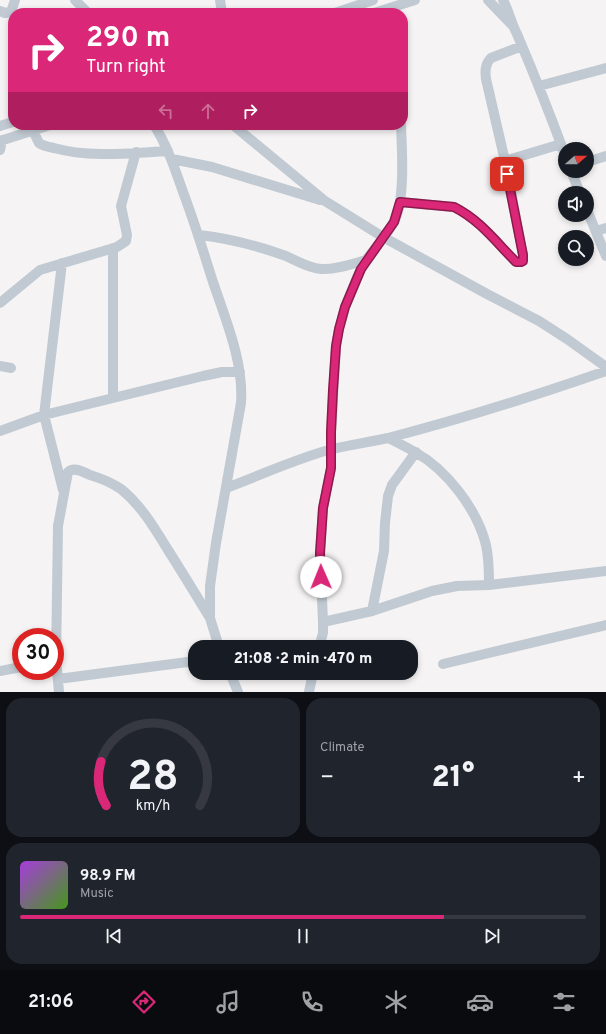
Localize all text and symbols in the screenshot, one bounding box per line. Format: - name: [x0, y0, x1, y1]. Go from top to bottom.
- text: 290 m: [86, 21, 170, 57]
- icon: right: [20, 24, 72, 76]
- text: Turn right: [86, 56, 166, 79]
- icon: left: [155, 100, 177, 122]
- icon: ahead: [197, 100, 219, 122]
- icon: right: [239, 100, 261, 122]
- north arrow: [558, 142, 594, 178]
- map controls: [558, 142, 594, 266]
- pin: [490, 157, 524, 191]
- icon: arrive: [496, 163, 518, 185]
- button: sound: [558, 186, 594, 222]
- button: search: [558, 230, 594, 266]
- position arrow: [300, 556, 342, 598]
- speed limit sign: 30: [12, 628, 64, 680]
- text: 21:08 · 2 min · 470 m: [234, 650, 372, 669]
- text: Climate: [320, 740, 365, 756]
- text: 28: [127, 751, 179, 804]
- text: 21°: [431, 760, 475, 797]
- text: −: [320, 765, 334, 792]
- text: +: [572, 765, 586, 792]
- text: km/h: [136, 796, 170, 814]
- text: 98.9 FM: [80, 867, 136, 886]
- text: Music: [80, 886, 114, 902]
- icon: previous: [103, 925, 125, 947]
- icon: pause: [292, 925, 314, 947]
- icon: next: [481, 925, 503, 947]
- icon: directions: [130, 988, 158, 1016]
- icon: music: [214, 988, 242, 1016]
- icon: phone: [298, 988, 326, 1016]
- icon: climate: [382, 988, 410, 1016]
- icon: car: [466, 988, 494, 1016]
- icon: filters: [550, 988, 578, 1016]
- text: 21:06: [28, 991, 74, 1014]

